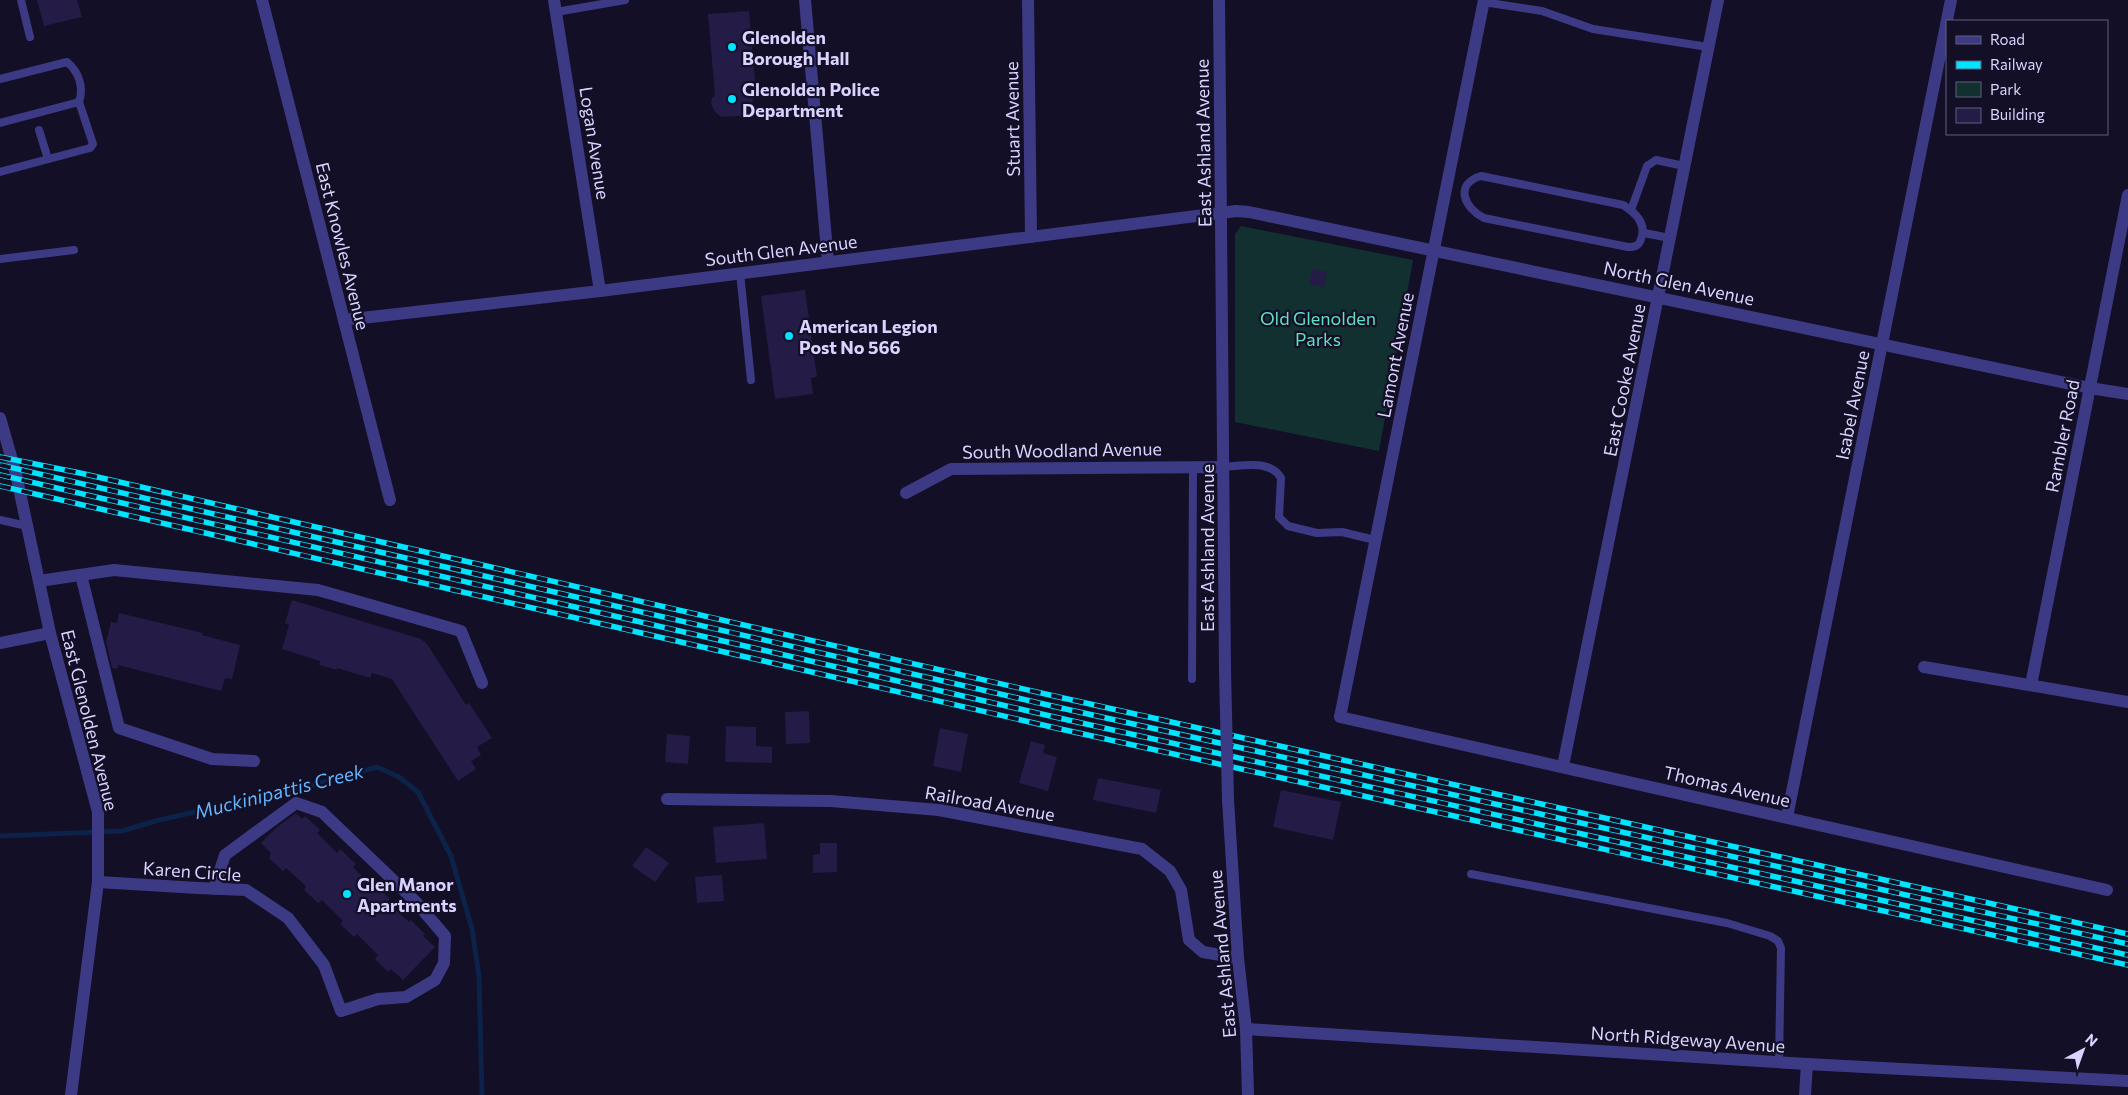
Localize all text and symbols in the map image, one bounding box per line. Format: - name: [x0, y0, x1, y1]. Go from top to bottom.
- legend: [1946, 20, 2108, 135]
- place label: Glenolden Borough Hall: [742, 26, 849, 69]
- text: Road: [1990, 30, 2025, 48]
- marker: Glenolden Borough Hall: [726, 41, 738, 53]
- text: Railway: [1990, 55, 2043, 73]
- street label: East Ashland Avenue: [1191, 59, 1215, 227]
- street label: Stuart Avenue: [1000, 61, 1024, 177]
- place label: Glenolden Police Department: [742, 78, 880, 121]
- text: Park: [1990, 80, 2021, 98]
- street label: Logan Avenue: [575, 85, 615, 201]
- marker: Glenolden Police Department: [726, 93, 738, 105]
- text: Building: [1990, 105, 2045, 123]
- street label: East Knowles Avenue: [312, 160, 374, 332]
- street label: South Glen Avenue: [703, 230, 859, 270]
- street label: North Glen Avenue: [1602, 256, 1756, 310]
- street label: Lamont Avenue: [1372, 290, 1418, 420]
- street label: East Cooke Avenue: [1598, 302, 1650, 458]
- park label: Old Glenolden Parks: [1260, 307, 1376, 350]
- place label: American Legion Post No 566: [799, 315, 938, 358]
- marker: American Legion Post No 566: [783, 330, 795, 342]
- street label: Isabel Avenue: [1831, 349, 1873, 461]
- street label: Rambler Road: [2040, 378, 2084, 494]
- street label: South Woodland Avenue: [962, 437, 1162, 463]
- street label: East Ashland Avenue: [1196, 464, 1218, 632]
- street label: East Glenolden Avenue: [57, 627, 123, 813]
- water label: Muckinipattis Creek: [192, 759, 367, 823]
- street label: Thomas Avenue: [1661, 761, 1793, 811]
- street label: Railroad Avenue: [923, 781, 1057, 825]
- street label: Karen Circle: [142, 857, 242, 885]
- street label: East Ashland Avenue: [1204, 869, 1240, 1039]
- place label: Glen Manor Apartments: [357, 873, 457, 916]
- marker: Glen Manor Apartments: [341, 888, 353, 900]
- street label: North Ridgeway Avenue: [1590, 1021, 1786, 1057]
- north arrow: [2058, 1025, 2108, 1075]
- text: N: [2082, 1030, 2101, 1050]

